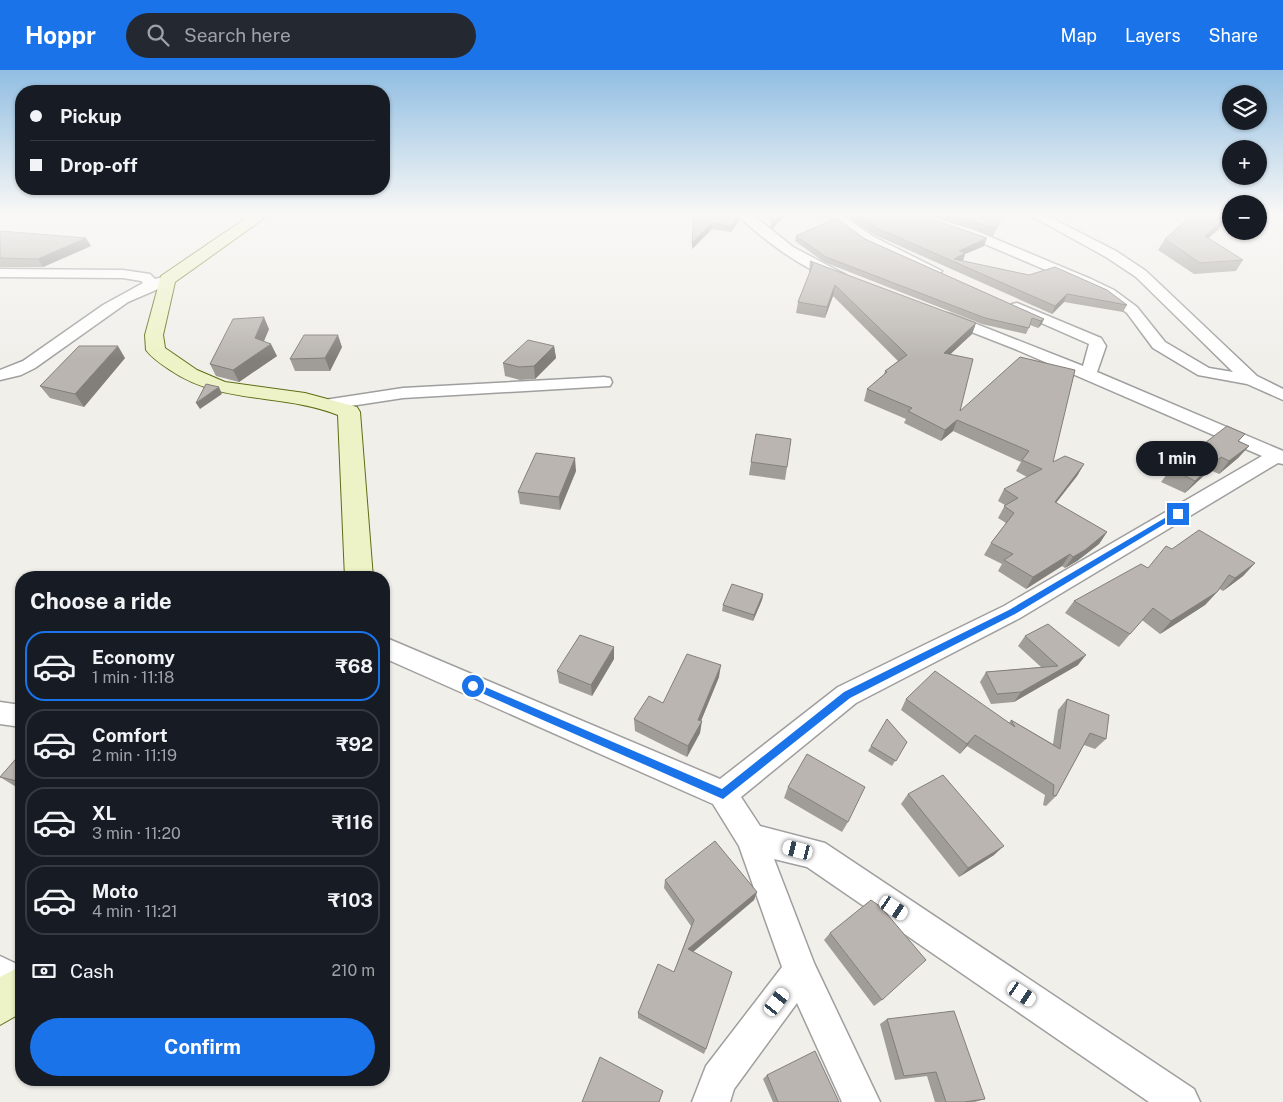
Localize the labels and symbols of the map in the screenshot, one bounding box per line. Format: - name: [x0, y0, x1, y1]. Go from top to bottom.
- callout: 1 min: [1137, 442, 1219, 476]
- route end: [1167, 503, 1189, 525]
- route start: [462, 675, 484, 697]
- car: [781, 839, 814, 861]
- car: [877, 893, 910, 923]
- car: [1005, 979, 1038, 1009]
- car: [761, 986, 792, 1018]

